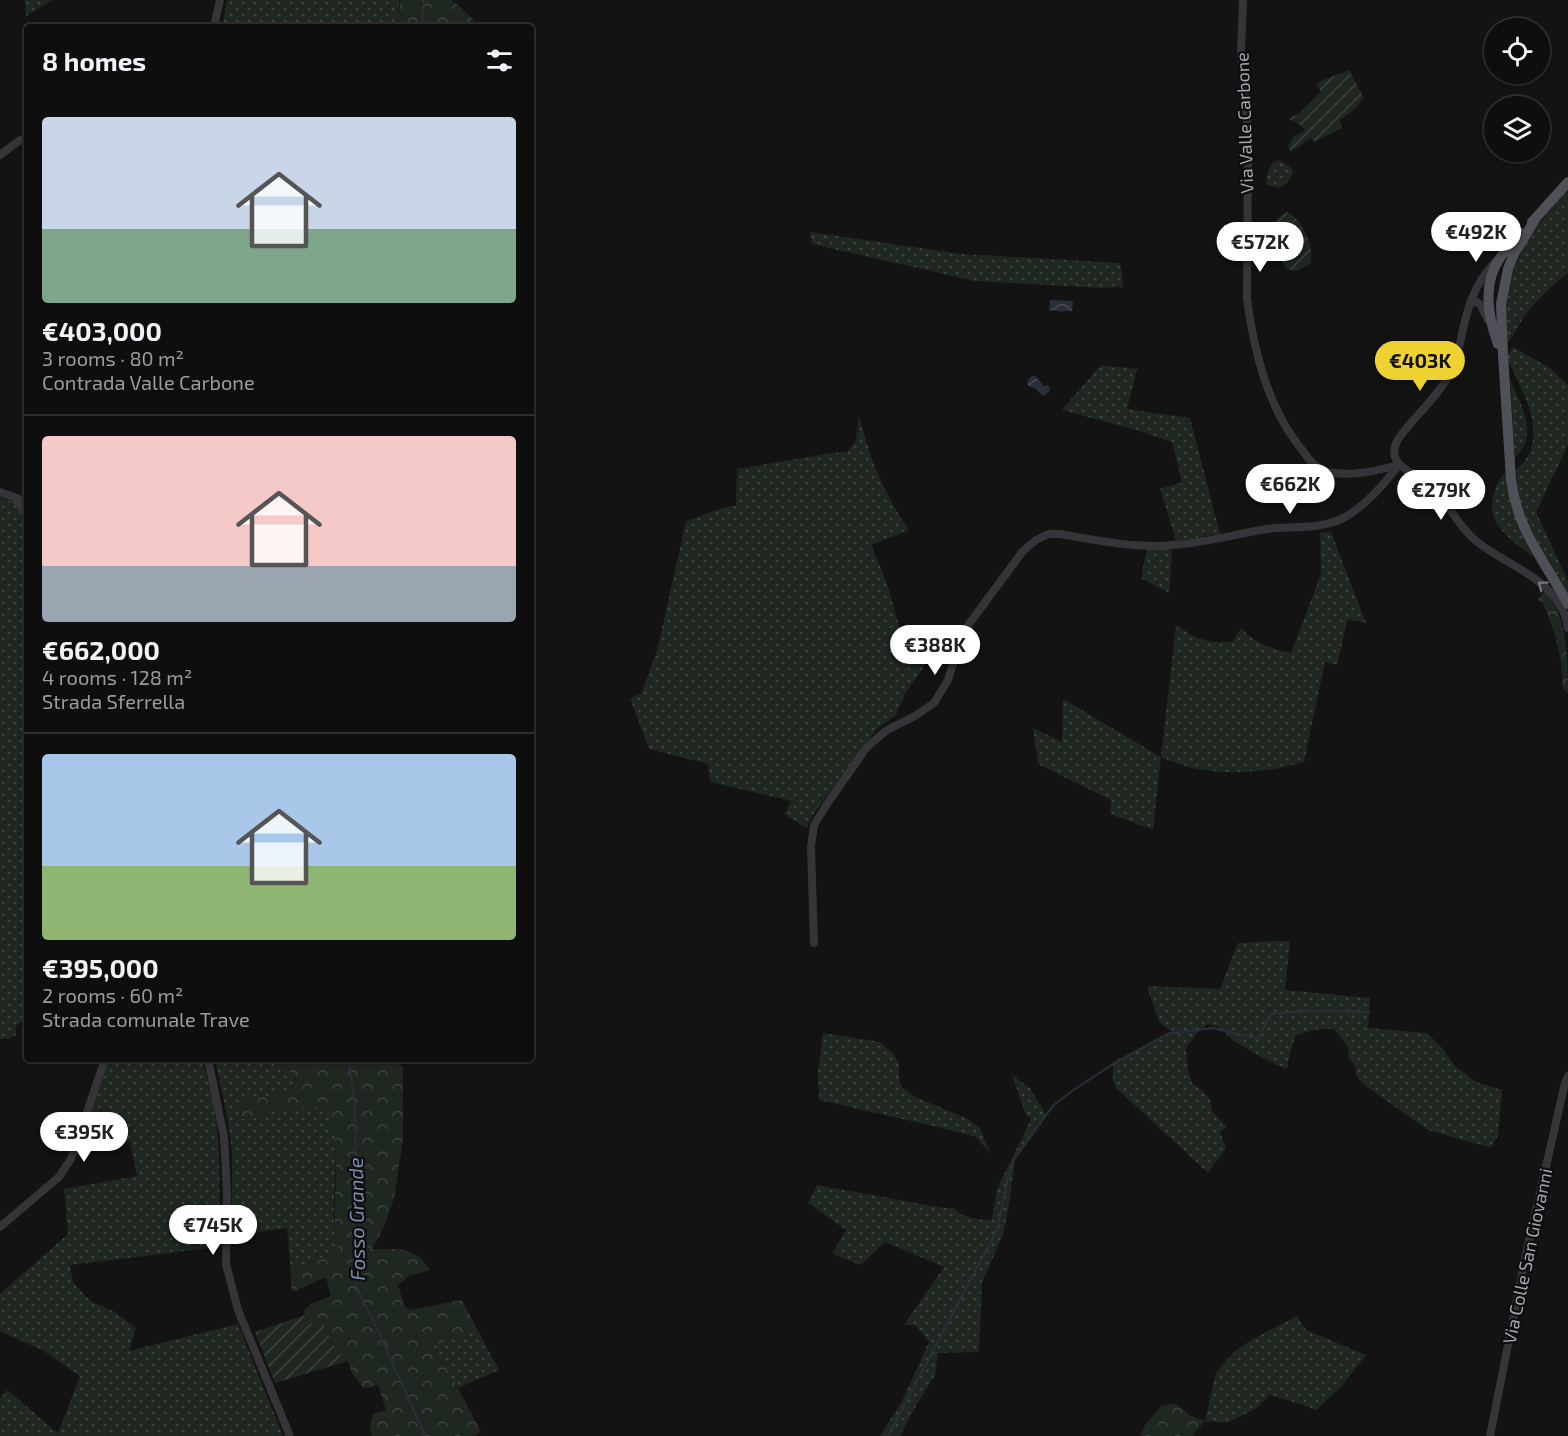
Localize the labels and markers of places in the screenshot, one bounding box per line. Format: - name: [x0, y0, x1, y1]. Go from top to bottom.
- pin: €492K: [1434, 212, 1518, 263]
- pin: €572K: [1218, 222, 1302, 273]
- pin: €403K: [1378, 341, 1462, 392]
- pin: €662K: [1248, 464, 1332, 515]
- pin: €279K: [1399, 470, 1483, 521]
- pin: €388K: [893, 625, 977, 676]
- pin: €395K: [42, 1112, 126, 1163]
- pin: €745K: [171, 1205, 255, 1256]

